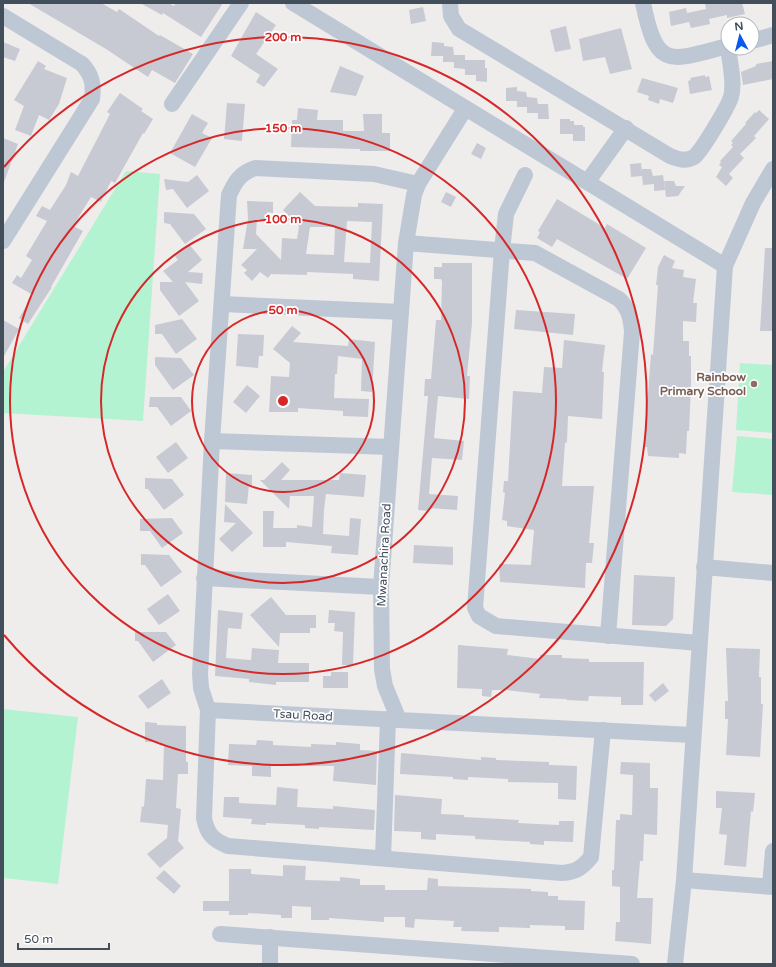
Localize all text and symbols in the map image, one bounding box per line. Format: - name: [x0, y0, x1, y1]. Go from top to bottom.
- north arrow: [720, 16, 760, 56]
- text: N: [734, 20, 744, 34]
- text: 200 m: [265, 30, 301, 44]
- text: 150 m: [265, 121, 301, 135]
- text: 100 m: [265, 212, 301, 226]
- text: 50 m: [268, 303, 298, 317]
- place label: Rainbow Primary School: [660, 370, 746, 399]
- marker: Rainbow Primary School: [749, 379, 759, 389]
- centre of rings: [276, 394, 290, 408]
- street label: Mwanachira Road: [374, 503, 394, 607]
- street label: Tsau Road: [273, 706, 333, 724]
- scale bar: [18, 925, 109, 951]
- text: 50 m: [24, 932, 53, 946]

